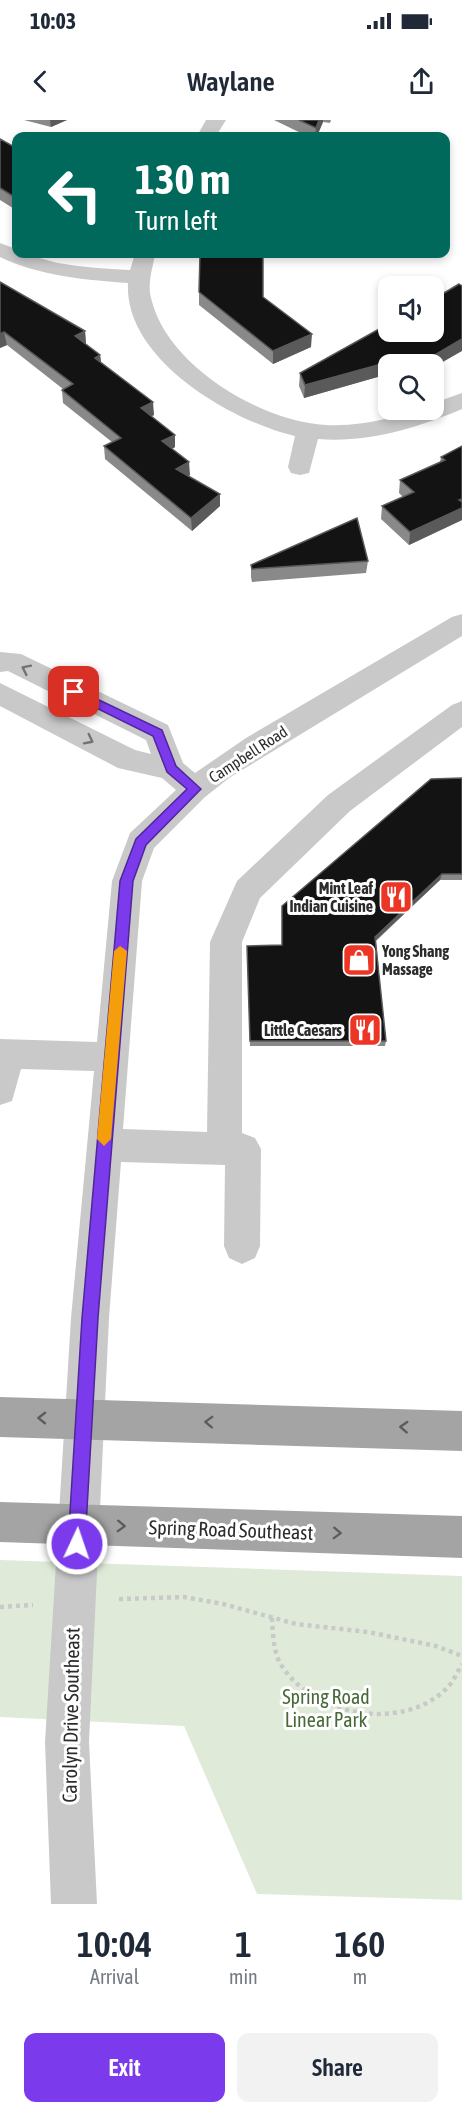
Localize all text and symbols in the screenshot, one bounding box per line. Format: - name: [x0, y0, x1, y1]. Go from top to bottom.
- text: 10:03: [30, 8, 76, 34]
- icon: back: [24, 65, 57, 98]
- icon: share: [405, 65, 438, 98]
- text: Waylane: [187, 66, 275, 97]
- text: 130 m: [135, 155, 230, 203]
- icon: left: [36, 156, 114, 234]
- text: Turn left: [135, 205, 218, 236]
- map controls: [378, 276, 444, 420]
- button: sound: [378, 276, 444, 342]
- button: search: [378, 354, 444, 420]
- one-way arrow: [21, 664, 32, 676]
- pin: [48, 666, 99, 717]
- icon: arrive: [57, 675, 90, 708]
- street label: Campbell Road: [205, 722, 291, 787]
- one-way arrow: [83, 732, 94, 744]
- place label: Mint Leaf Indian Cuisine: [290, 879, 374, 915]
- restaurant icon: Mint Leaf Indian Cuisine: [378, 879, 414, 915]
- shop icon: Yong Shang Massage: [341, 942, 377, 978]
- place label: Yong Shang Massage: [381, 942, 449, 978]
- restaurant icon: Little Caesars: [347, 1012, 383, 1048]
- place label: Little Caesars: [264, 1021, 342, 1039]
- one-way arrow: [37, 1412, 46, 1424]
- one-way arrow: [204, 1416, 213, 1428]
- one-way arrow: [399, 1421, 408, 1434]
- position arrow: [45, 1512, 109, 1576]
- street label: Spring Road Southeast: [148, 1515, 314, 1544]
- one-way arrow: [117, 1520, 126, 1533]
- one-way arrow: [333, 1527, 342, 1539]
- street label: Carolyn Drive Southeast: [57, 1627, 84, 1803]
- park label: Spring Road Linear Park: [282, 1685, 370, 1731]
- text: 10:04: [77, 1923, 152, 1965]
- text: 1: [235, 1923, 252, 1965]
- text: 160: [334, 1923, 385, 1965]
- text: Arrival: [90, 1965, 139, 1988]
- text: min: [229, 1965, 258, 1988]
- text: m: [353, 1965, 367, 1988]
- button: Exit: [24, 2033, 225, 2102]
- button: Share: [237, 2033, 438, 2102]

